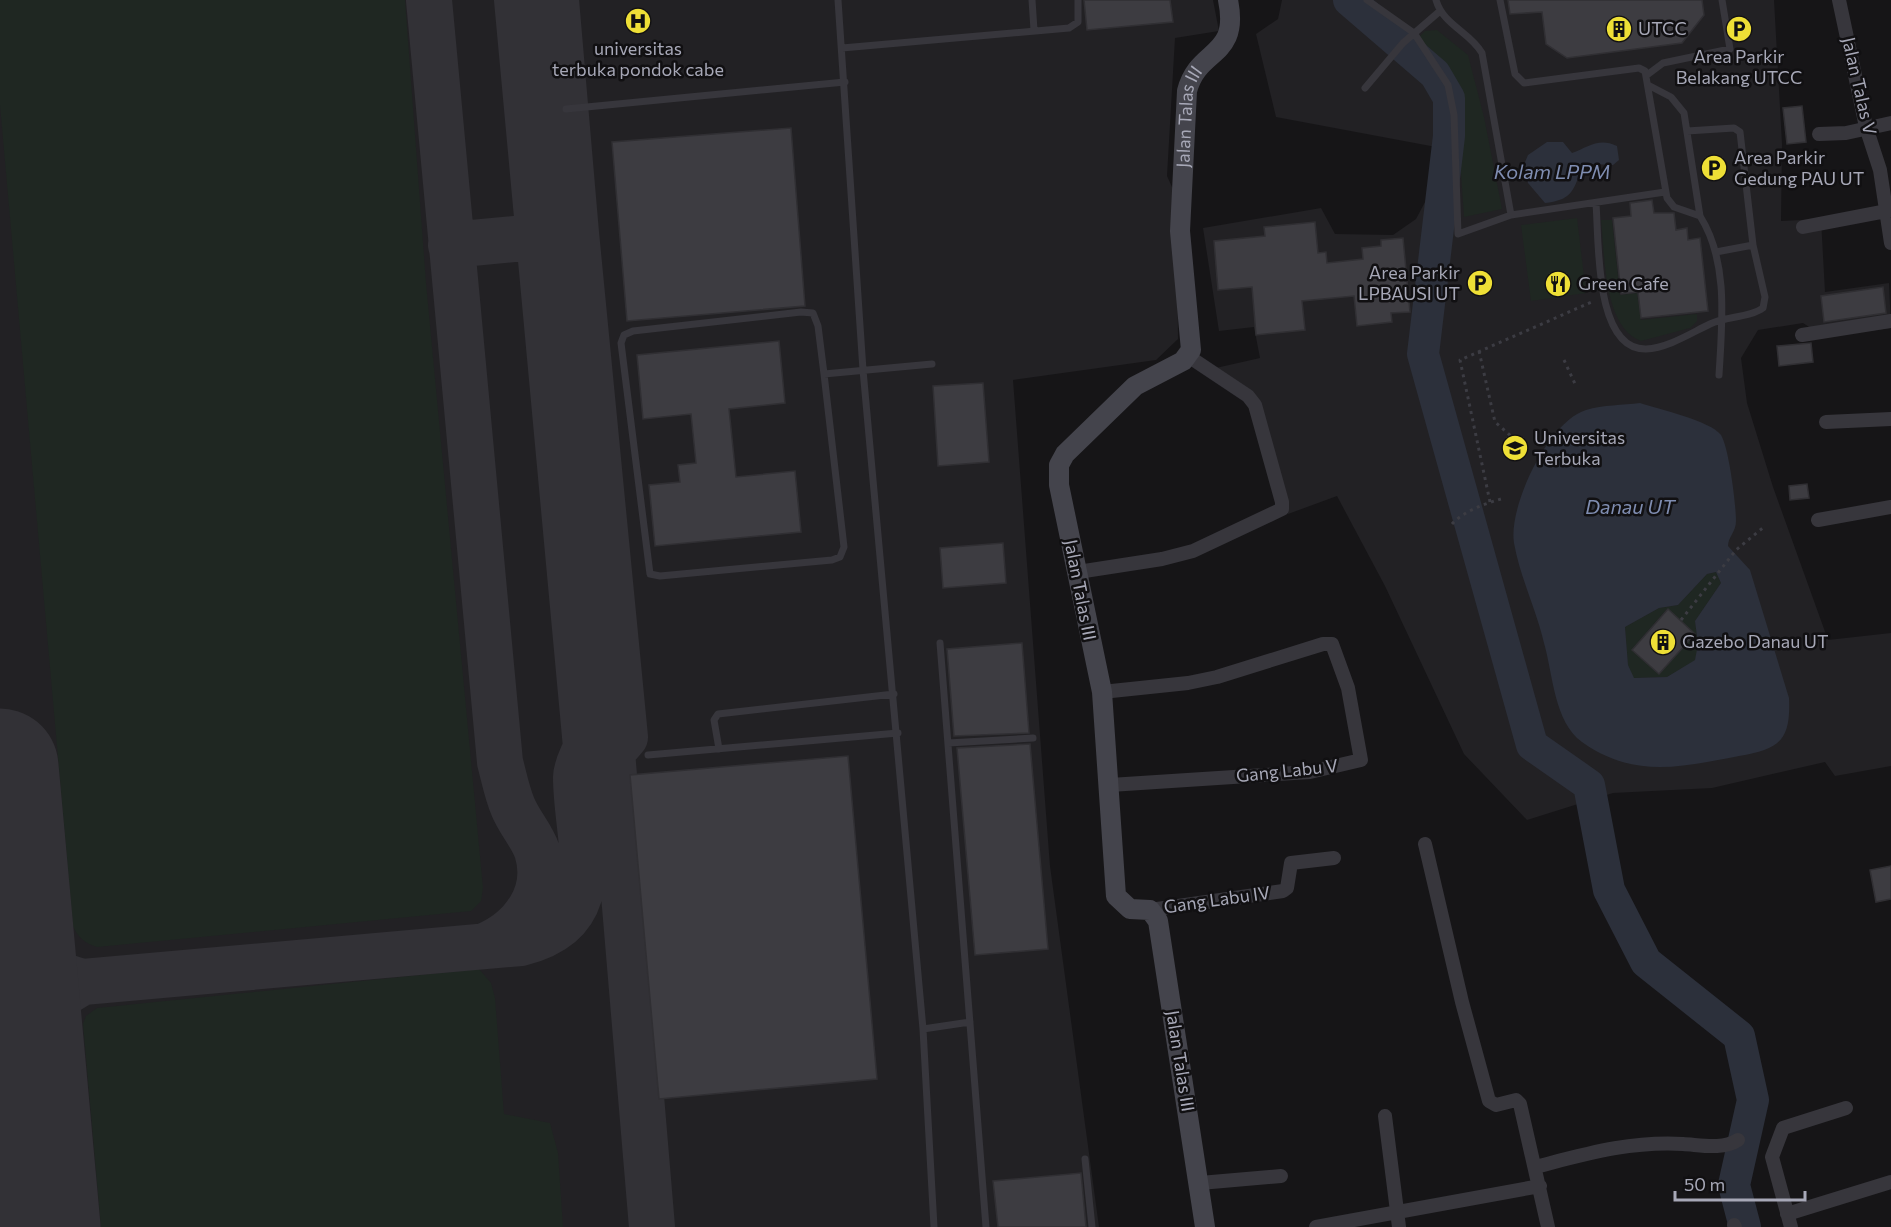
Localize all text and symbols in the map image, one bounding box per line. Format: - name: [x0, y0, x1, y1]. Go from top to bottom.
- hospital icon: universitas terbuka pondok cabe: [623, 6, 653, 36]
- building icon: UTCC: [1604, 14, 1634, 44]
- parking icon: Area Parkir Belakang UTCC: [1724, 14, 1754, 44]
- place label: UTCC: [1638, 17, 1687, 39]
- street label: Jalan Talas V: [1838, 35, 1882, 137]
- place label: universitas terbuka pondok cabe: [552, 37, 724, 80]
- place label: Area Parkir Belakang UTCC: [1676, 45, 1802, 88]
- street label: Jalan Talas III: [1171, 61, 1206, 168]
- place label: Area Parkir Gedung PAU UT: [1734, 146, 1864, 189]
- parking icon: Area Parkir Gedung PAU UT: [1699, 153, 1729, 183]
- water label: Kolam LPPM: [1494, 159, 1610, 183]
- place label: Area Parkir LPBAUSI UT: [1358, 261, 1460, 304]
- parking icon: Area Parkir LPBAUSI UT: [1465, 268, 1495, 298]
- restaurant icon: Green Cafe: [1543, 269, 1573, 299]
- place label: Green Cafe: [1578, 272, 1669, 294]
- place label: Universitas Terbuka: [1534, 426, 1625, 469]
- school or university icon: Universitas Terbuka: [1500, 433, 1530, 463]
- water label: Danau UT: [1585, 494, 1677, 518]
- street label: Jalan Talas III: [1060, 537, 1102, 642]
- building icon: Gazebo Danau UT: [1648, 627, 1678, 657]
- place label: Gazebo Danau UT: [1682, 630, 1828, 652]
- street label: Gang Labu V: [1235, 754, 1339, 786]
- street label: Gang Labu IV: [1162, 881, 1272, 917]
- street label: Jalan Talas III: [1162, 1008, 1200, 1113]
- scale bar: [1675, 1164, 1806, 1202]
- text: 50 m: [1684, 1173, 1725, 1195]

